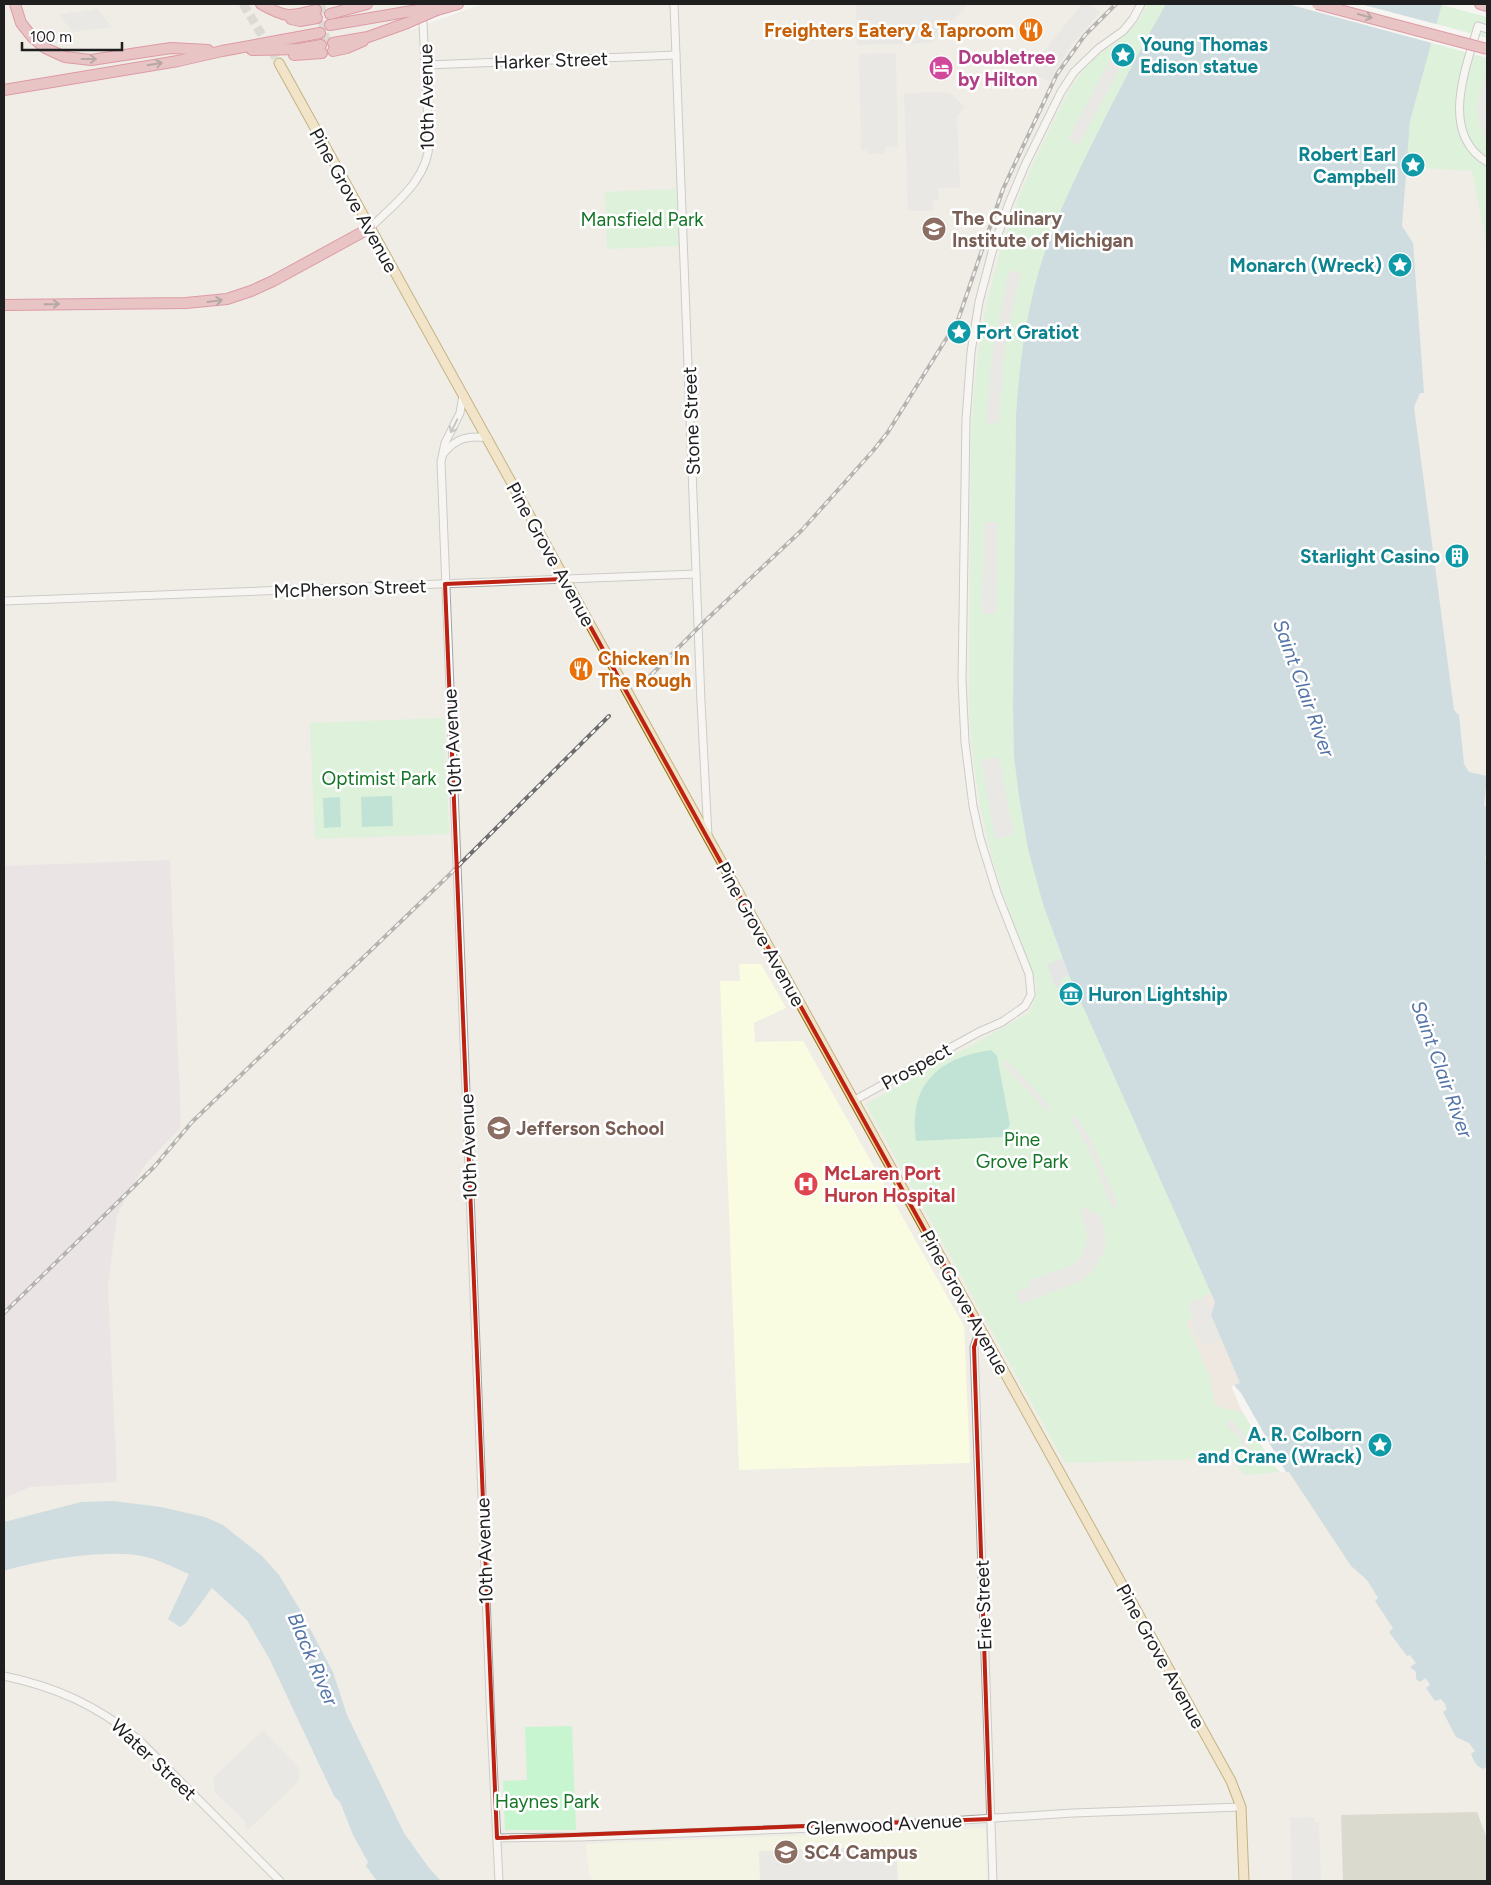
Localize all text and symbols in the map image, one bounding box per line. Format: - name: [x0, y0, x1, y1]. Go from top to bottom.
- one-way arrow: [1356, 12, 1372, 22]
- restaurant icon: Freighters Eatery & Taproom: [1018, 17, 1044, 43]
- place label: Freighters Eatery & Taproom: [764, 19, 1014, 42]
- scale bar: [22, 20, 122, 52]
- text: 100 m: [30, 28, 72, 46]
- place label: Young Thomas Edison statue: [1140, 33, 1268, 78]
- place icon: Young Thomas Edison statue: [1110, 42, 1136, 68]
- street label: 10th Avenue: [414, 43, 439, 151]
- place label: Doubletree by Hilton: [958, 46, 1056, 91]
- street label: Harker Street: [494, 47, 608, 74]
- one-way arrow: [81, 55, 97, 64]
- hotel icon: Doubletree by Hilton: [928, 55, 954, 81]
- one-way arrow: [147, 59, 163, 69]
- street label: Pine Grove Avenue: [304, 124, 403, 277]
- place label: Robert Earl Campbell: [1298, 143, 1396, 188]
- place icon: Robert Earl Campbell: [1400, 152, 1426, 178]
- place label: The Culinary Institute of Michigan: [952, 207, 1134, 252]
- park label: Mansfield Park: [580, 208, 704, 231]
- school or university icon: The Culinary Institute of Michigan: [921, 216, 947, 242]
- place icon: Monarch (Wreck): [1387, 252, 1413, 278]
- place label: Monarch (Wreck): [1230, 254, 1382, 277]
- one-way arrow: [207, 295, 223, 305]
- one-way arrow: [44, 299, 60, 309]
- place icon: Fort Gratiot: [946, 319, 972, 345]
- place label: Fort Gratiot: [976, 321, 1080, 344]
- street label: Stone Street: [678, 366, 705, 476]
- one-way arrow: [449, 418, 458, 433]
- street label: Pine Grove Avenue: [501, 478, 600, 631]
- building icon: Starlight Casino: [1444, 543, 1470, 569]
- place label: Starlight Casino: [1300, 545, 1440, 568]
- street label: McPherson Street: [273, 574, 427, 603]
- water label: Saint Clair River: [1268, 616, 1340, 761]
- place label: Chicken In The Rough: [598, 647, 691, 692]
- restaurant icon: Chicken In The Rough: [568, 656, 594, 682]
- street label: 10th Avenue: [438, 688, 467, 796]
- park label: Optimist Park: [321, 767, 437, 790]
- street label: Pine Grove Avenue: [711, 858, 810, 1011]
- museum icon: Huron Lightship: [1058, 981, 1084, 1007]
- place label: Huron Lightship: [1088, 983, 1228, 1006]
- water label: Saint Clair River: [1406, 997, 1478, 1142]
- street label: Prospect: [877, 1038, 955, 1095]
- street label: 10th Avenue: [455, 1093, 482, 1201]
- school or university icon: Jefferson School: [486, 1115, 512, 1141]
- place label: Jefferson School: [516, 1117, 664, 1140]
- park label: Pine Grove Park: [976, 1128, 1069, 1173]
- place label: McLaren Port Huron Hospital: [824, 1162, 955, 1207]
- hospital icon: McLaren Port Huron Hospital: [793, 1171, 819, 1197]
- street label: Pine Grove Avenue: [915, 1226, 1014, 1379]
- place label: A. R. Colborn and Crane (Wrack): [1197, 1423, 1362, 1468]
- place icon: A. R. Colborn and Crane (Wrack): [1367, 1432, 1393, 1458]
- street label: 10th Avenue: [471, 1497, 498, 1605]
- street label: Erie Street: [970, 1559, 997, 1651]
- street label: Pine Grove Avenue: [1111, 1580, 1210, 1733]
- water label: Black River: [283, 1609, 344, 1710]
- street label: Water Street: [106, 1714, 201, 1805]
- park label: Haynes Park: [495, 1790, 600, 1813]
- street label: Glenwood Avenue: [805, 1809, 963, 1840]
- school or university icon: SC4 Campus: [773, 1839, 799, 1865]
- place label: SC4 Campus: [804, 1841, 918, 1864]

